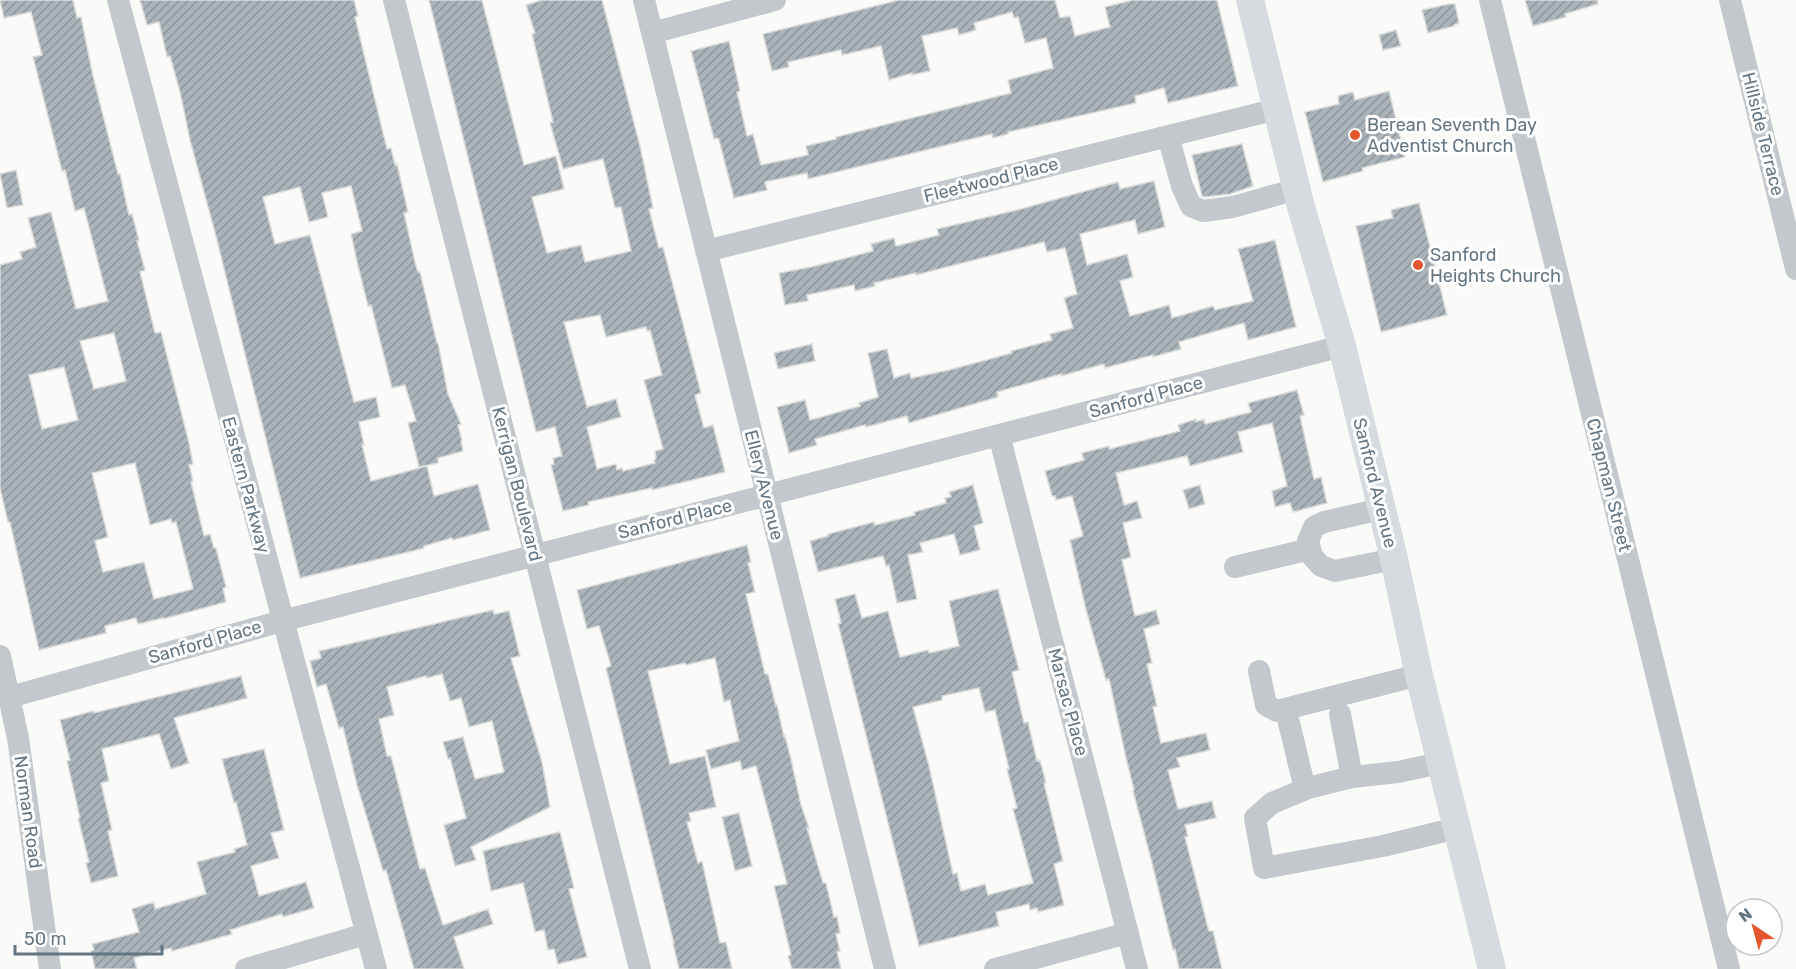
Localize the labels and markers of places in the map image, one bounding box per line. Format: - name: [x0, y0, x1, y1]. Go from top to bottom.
- place label: Berean Seventh Day Adventist Church: [1367, 114, 1537, 157]
- marker: Berean Seventh Day Adventist Church: [1348, 128, 1362, 142]
- place label: Sanford Heights Church: [1430, 244, 1561, 287]
- marker: Sanford Heights Church: [1411, 258, 1425, 272]

